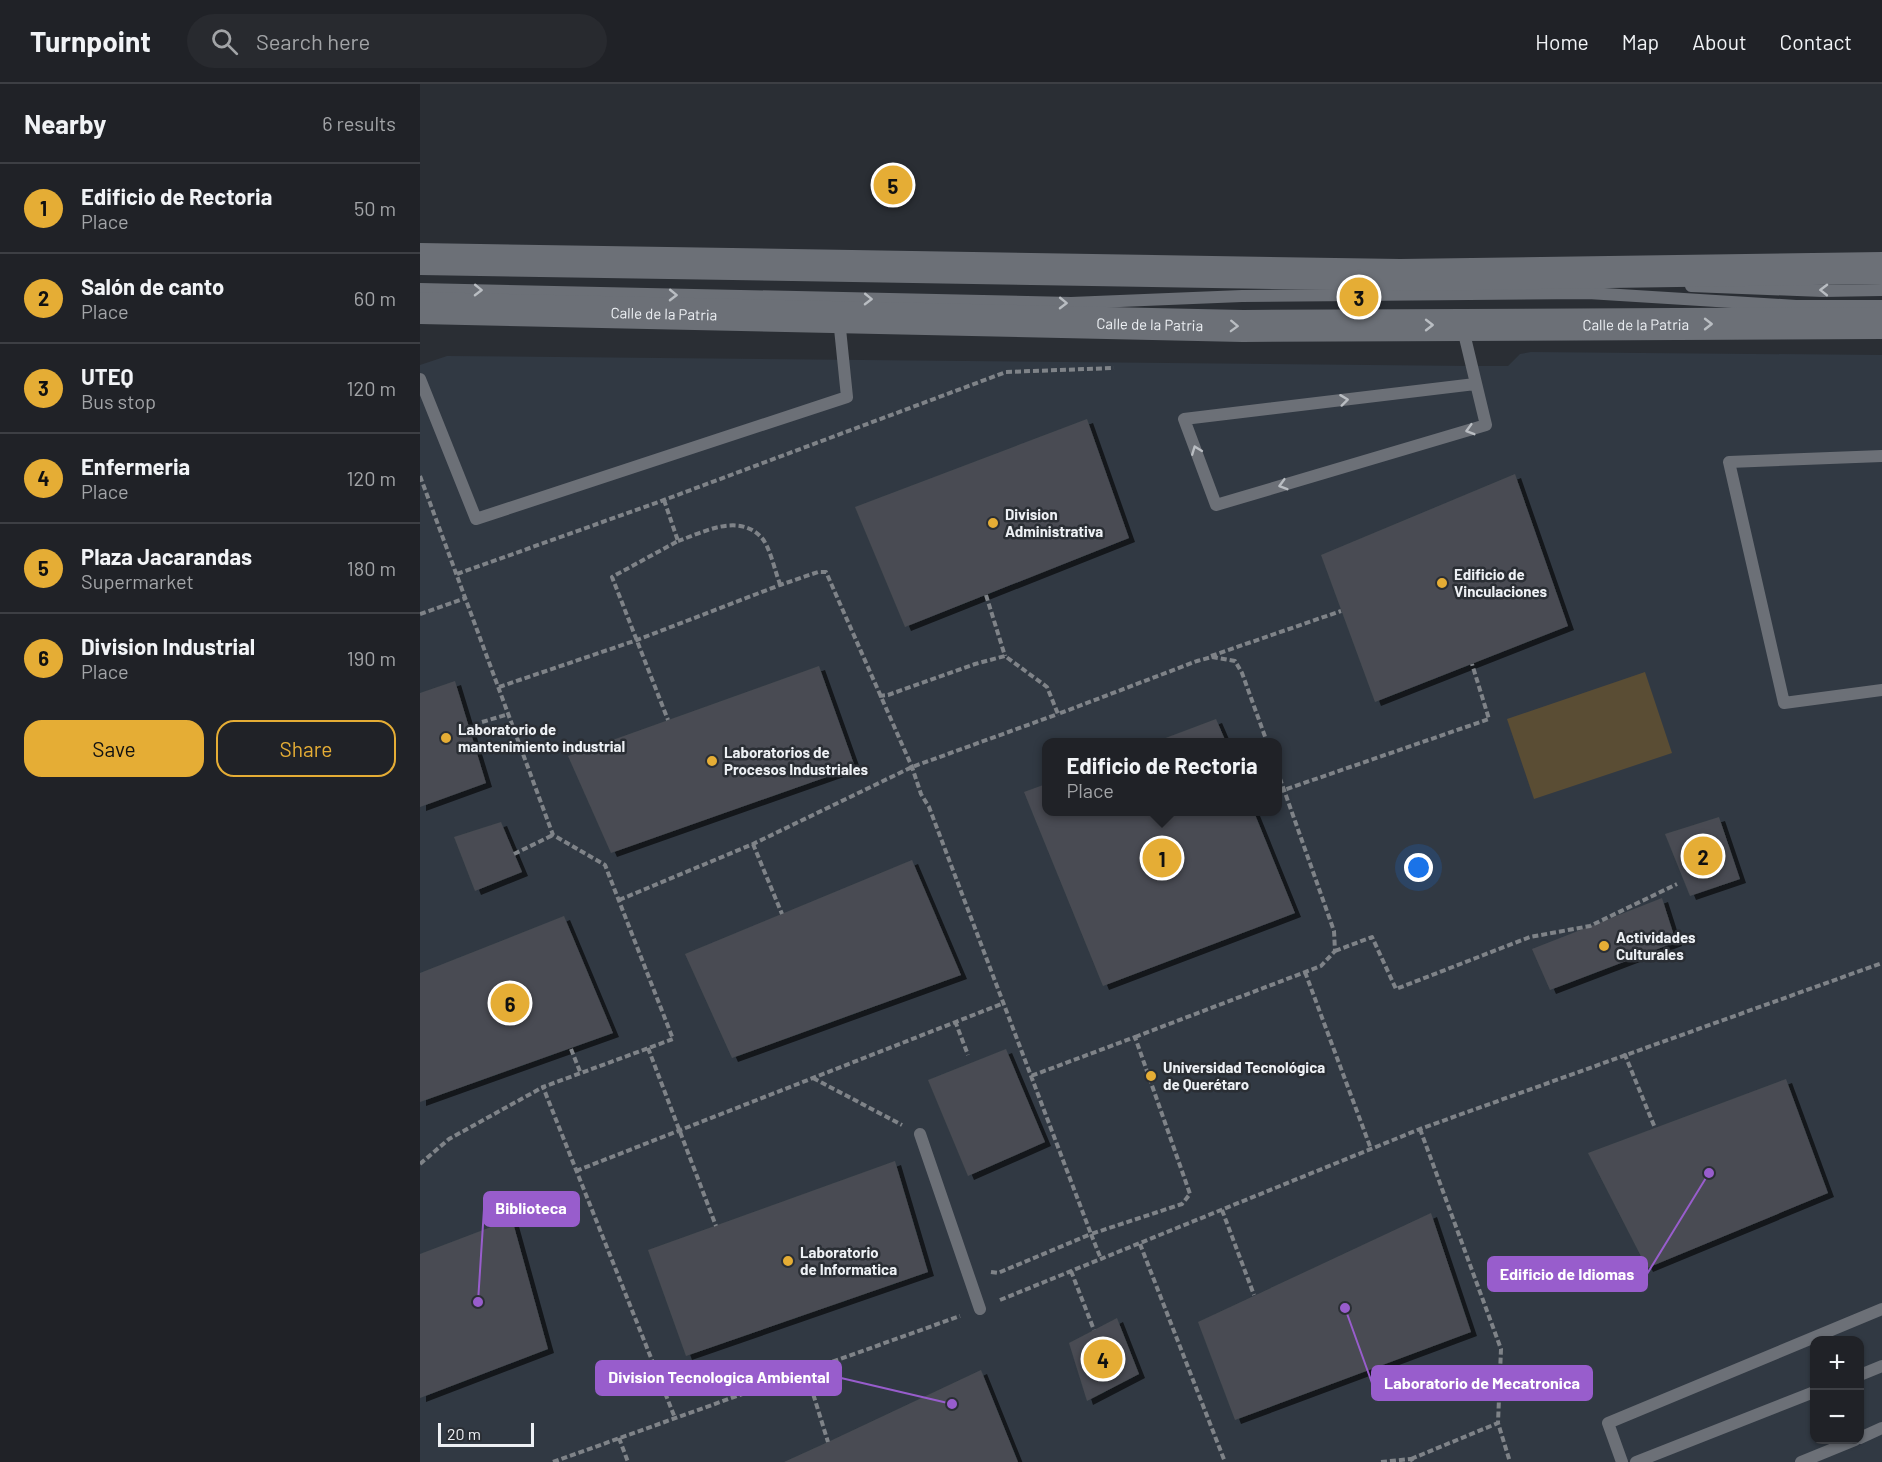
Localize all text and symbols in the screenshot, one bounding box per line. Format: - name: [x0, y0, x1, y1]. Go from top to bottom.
- search box: [187, 14, 607, 68]
- text: Turnpoint: [30, 24, 151, 58]
- icon: search: [208, 25, 241, 58]
- text: Search here: [256, 28, 370, 54]
- text: Home: [1535, 29, 1589, 54]
- text: Map: [1622, 29, 1659, 54]
- text: About: [1692, 29, 1747, 54]
- text: Contact: [1780, 29, 1852, 54]
- text: Nearby: [24, 108, 106, 139]
- text: 6 results: [322, 111, 396, 135]
- pin: 5: [874, 162, 912, 208]
- text: Edificio de Rectoria: [81, 183, 272, 209]
- text: 1: [40, 196, 47, 220]
- text: 50 m: [354, 196, 396, 220]
- text: Place: [81, 209, 129, 233]
- text: Salón de canto: [81, 273, 224, 299]
- pin: 3: [1340, 274, 1378, 320]
- one-way arrow: [474, 284, 483, 297]
- one-way arrow: [1819, 284, 1828, 296]
- text: 2: [38, 286, 49, 310]
- text: 60 m: [354, 286, 396, 310]
- one-way arrow: [669, 288, 678, 301]
- one-way arrow: [864, 293, 873, 305]
- one-way arrow: [1059, 297, 1068, 309]
- text: Place: [81, 299, 129, 323]
- street label: Calle de la Patria: [610, 303, 718, 324]
- street label: Calle de la Patria: [1096, 314, 1203, 334]
- street label: Calle de la Patria: [1582, 315, 1689, 333]
- one-way arrow: [1704, 318, 1713, 330]
- one-way arrow: [1425, 319, 1434, 331]
- one-way arrow: [1230, 320, 1239, 332]
- text: UTEQ: [81, 363, 134, 389]
- text: 3: [38, 376, 49, 400]
- text: 120 m: [346, 376, 396, 400]
- text: Bus stop: [81, 389, 156, 413]
- one-way arrow: [1339, 394, 1349, 406]
- one-way arrow: [1466, 423, 1476, 435]
- one-way arrow: [1190, 445, 1203, 456]
- text: Enfermeria: [81, 453, 190, 479]
- text: 4: [37, 466, 50, 490]
- text: 120 m: [346, 466, 396, 490]
- one-way arrow: [1278, 478, 1289, 490]
- text: Place: [81, 479, 129, 503]
- place label: Division Administrativa: [1005, 505, 1103, 540]
- marker: Division Administrativa: [986, 516, 1000, 530]
- text: Plaza Jacarandas: [81, 543, 252, 569]
- text: 5: [38, 556, 49, 580]
- text: 180 m: [347, 556, 396, 580]
- place label: Edificio de Vinculaciones: [1454, 565, 1548, 600]
- text: Supermarket: [81, 569, 194, 593]
- marker: Edificio de Vinculaciones: [1435, 576, 1449, 590]
- text: Division Industrial: [81, 633, 255, 659]
- text: 6: [38, 646, 49, 670]
- text: 190 m: [347, 646, 396, 670]
- text: Place: [81, 659, 129, 683]
- button: Save: [24, 720, 204, 777]
- button: Share: [216, 720, 396, 777]
- place label: Laboratorio de mantenimiento industrial: [458, 720, 625, 755]
- marker: Laboratorio de mantenimiento industrial: [439, 731, 453, 745]
- popup: [1042, 738, 1282, 816]
- place label: Laboratorios de Procesos Industriales: [724, 743, 869, 778]
- text: Edificio de Rectoria: [1066, 752, 1258, 778]
- marker: Laboratorios de Procesos Industriales: [705, 754, 719, 768]
- text: Place: [1066, 778, 1114, 802]
- pin: 2: [1684, 834, 1722, 878]
- pin: 1: [1142, 836, 1182, 880]
- your location: [1404, 853, 1433, 882]
- place label: Actividades Culturales: [1616, 928, 1696, 963]
- marker: Actividades Culturales: [1597, 939, 1611, 953]
- pin: 6: [490, 980, 530, 1026]
- place label: Universidad Tecnológica de Querétaro: [1163, 1058, 1325, 1093]
- marker: Universidad Tecnológica de Querétaro: [1144, 1069, 1158, 1083]
- callout: Biblioteca: [484, 1192, 579, 1226]
- text: Biblioteca: [495, 1198, 567, 1217]
- place label: Laboratorio de Informatica: [800, 1243, 897, 1278]
- marker: Laboratorio de Informatica: [781, 1254, 795, 1268]
- callout: Edificio de Idiomas: [1488, 1257, 1647, 1291]
- text: Edificio de Idiomas: [1500, 1264, 1634, 1283]
- pin: 4: [1084, 1336, 1122, 1382]
- map controls: [1810, 1336, 1864, 1444]
- button: +: [1810, 1336, 1864, 1390]
- callout: Division Tecnologica Ambiental: [596, 1361, 841, 1395]
- callout: Laboratorio de Mecatronica: [1372, 1366, 1592, 1400]
- text: Division Tecnologica Ambiental: [608, 1367, 830, 1386]
- text: Laboratorio de Mecatronica: [1384, 1373, 1580, 1392]
- button: −: [1810, 1390, 1864, 1444]
- scale bar: [438, 1420, 534, 1448]
- text: 20 m: [447, 1424, 481, 1443]

